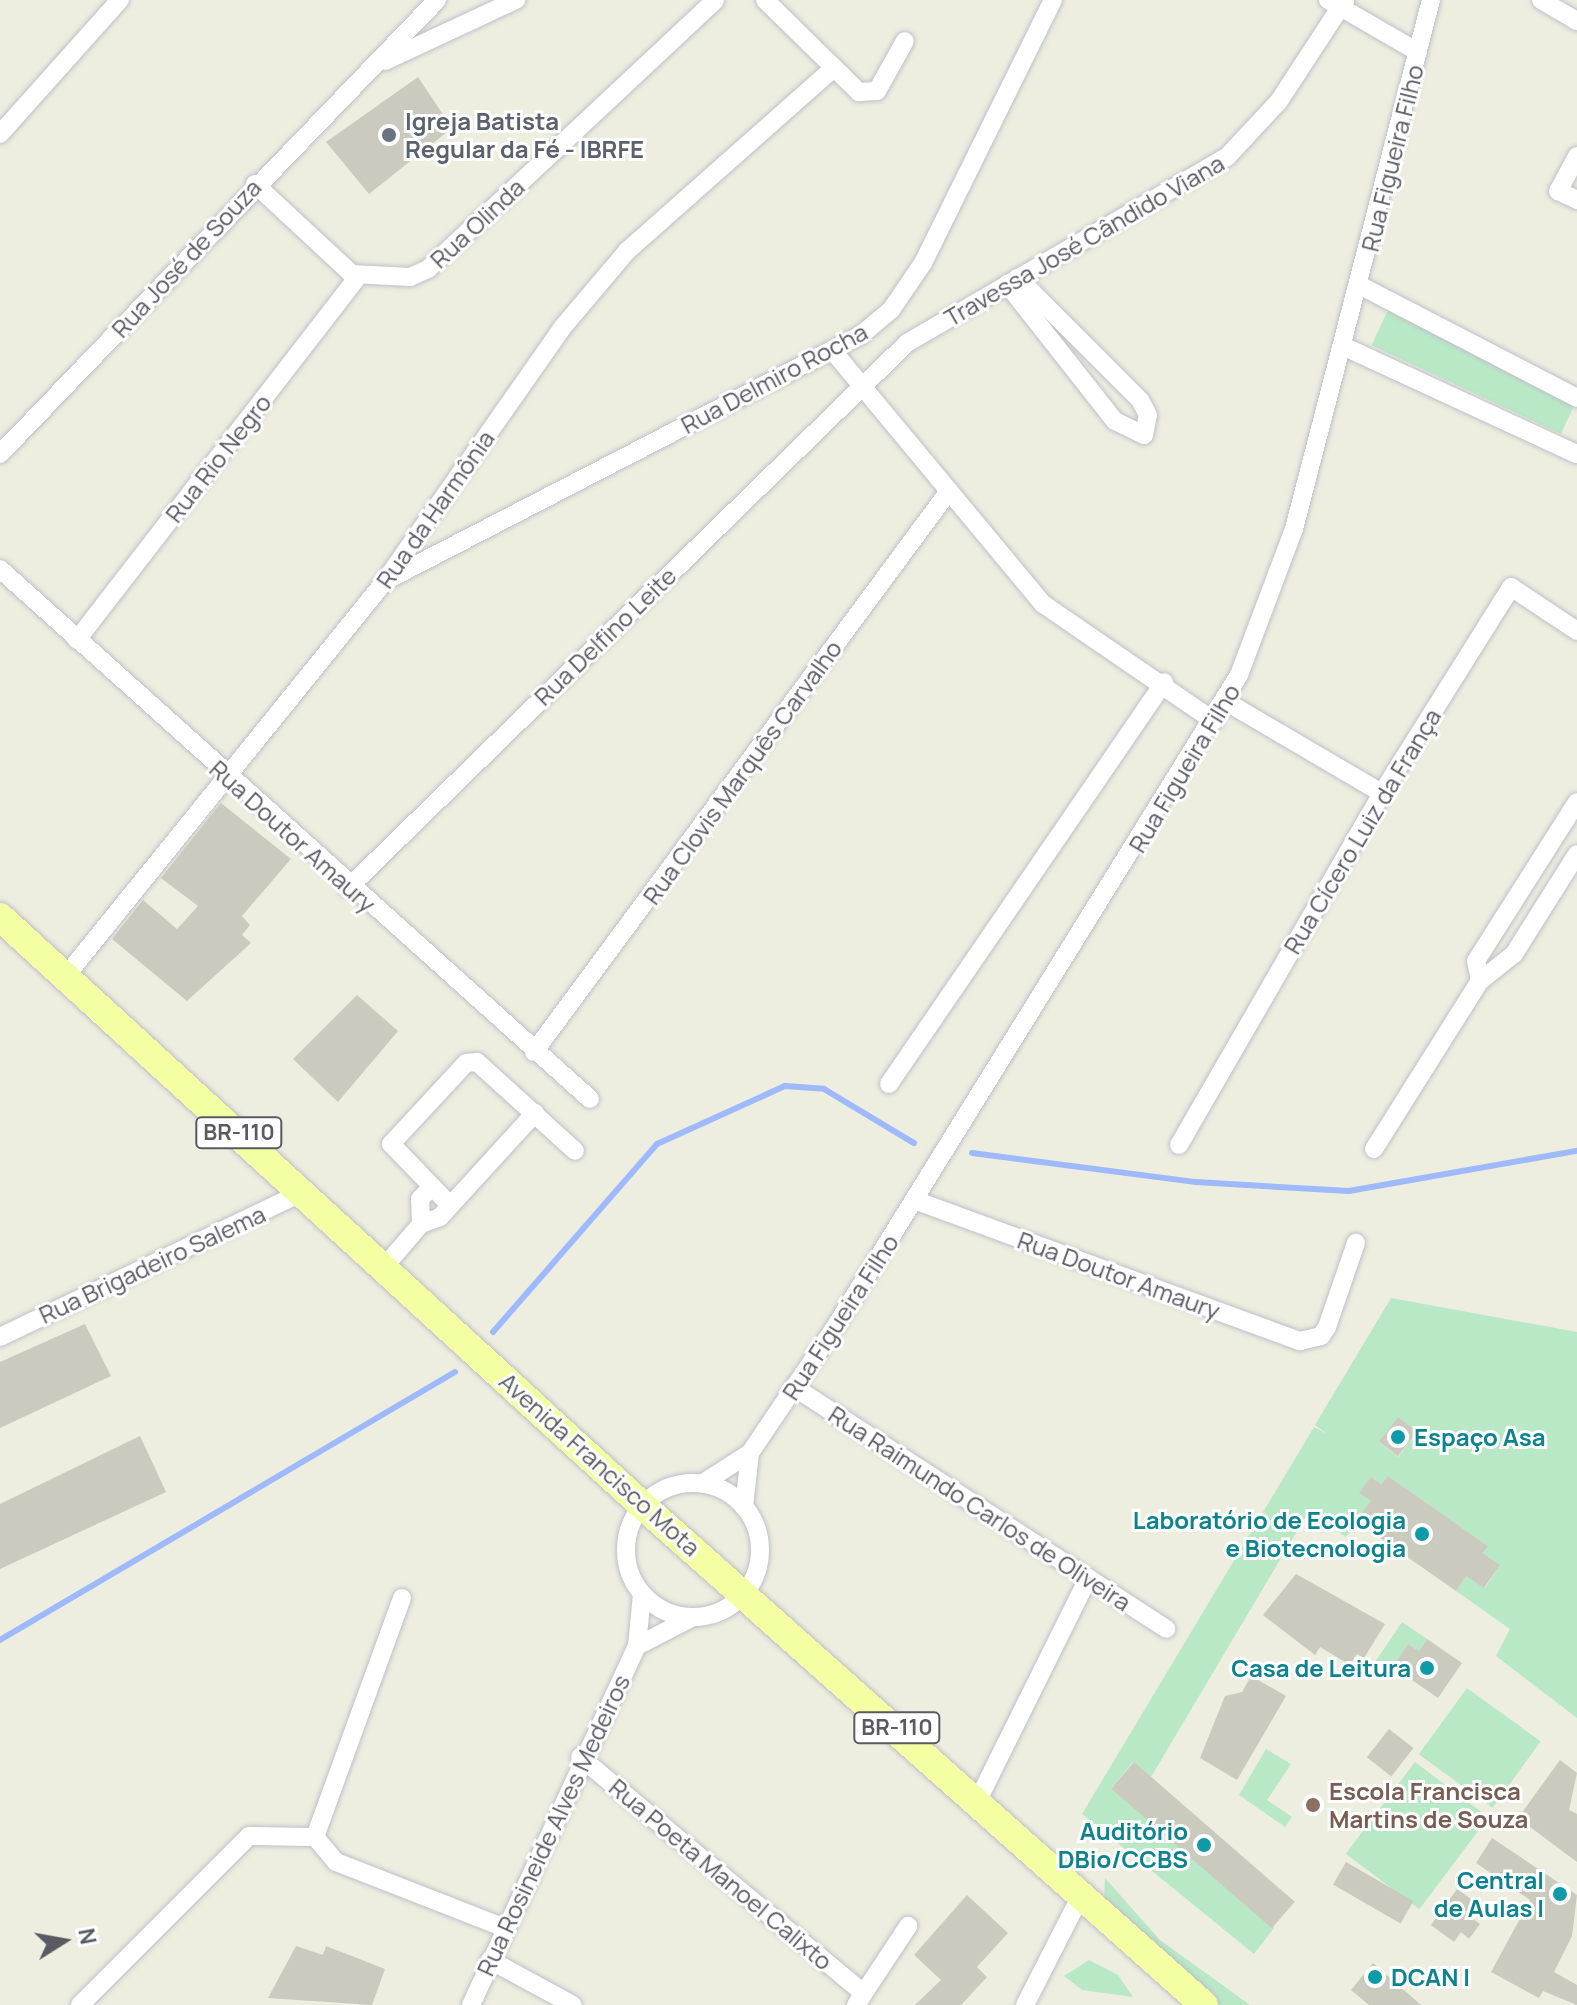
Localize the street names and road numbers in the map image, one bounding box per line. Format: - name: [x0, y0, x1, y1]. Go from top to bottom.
- street label: Rua Figueira Filho: [1355, 62, 1429, 254]
- street label: Travessa José Cândido Viana: [939, 148, 1229, 332]
- street label: Rua Olinda: [424, 172, 530, 274]
- street label: Rua José de Souza: [105, 173, 267, 343]
- street label: Rua Delmiro Rocha: [676, 317, 872, 439]
- street label: Rua Rio Negro: [159, 388, 277, 528]
- street label: Rua da Harmônia: [370, 425, 500, 593]
- street label: Rua Delfino Leite: [528, 561, 682, 711]
- street label: Rua Clovis Marquês Carvalho: [637, 634, 847, 910]
- street label: Rua Figueira Filho: [1122, 679, 1246, 857]
- street label: Rua Cícero Luiz da França: [1277, 703, 1447, 959]
- street label: Rua Doutor Amaury: [204, 754, 382, 918]
- road number: BR-110: [195, 1115, 283, 1151]
- street label: Rua Brigadeiro Salema: [34, 1199, 270, 1329]
- street label: Rua Doutor Amaury: [1014, 1225, 1224, 1325]
- street label: Rua Figueira Filho: [776, 1229, 904, 1405]
- street label: Avenida Francisco Mota: [494, 1366, 706, 1562]
- street label: Rua Raimundo Carlos de Oliveira: [824, 1399, 1136, 1617]
- street label: Rua Rosineide Alves Medeiros: [470, 1670, 636, 1980]
- road number: BR-110: [853, 1710, 941, 1746]
- street label: Rua Poeta Manoel Calixto: [604, 1772, 838, 1976]

